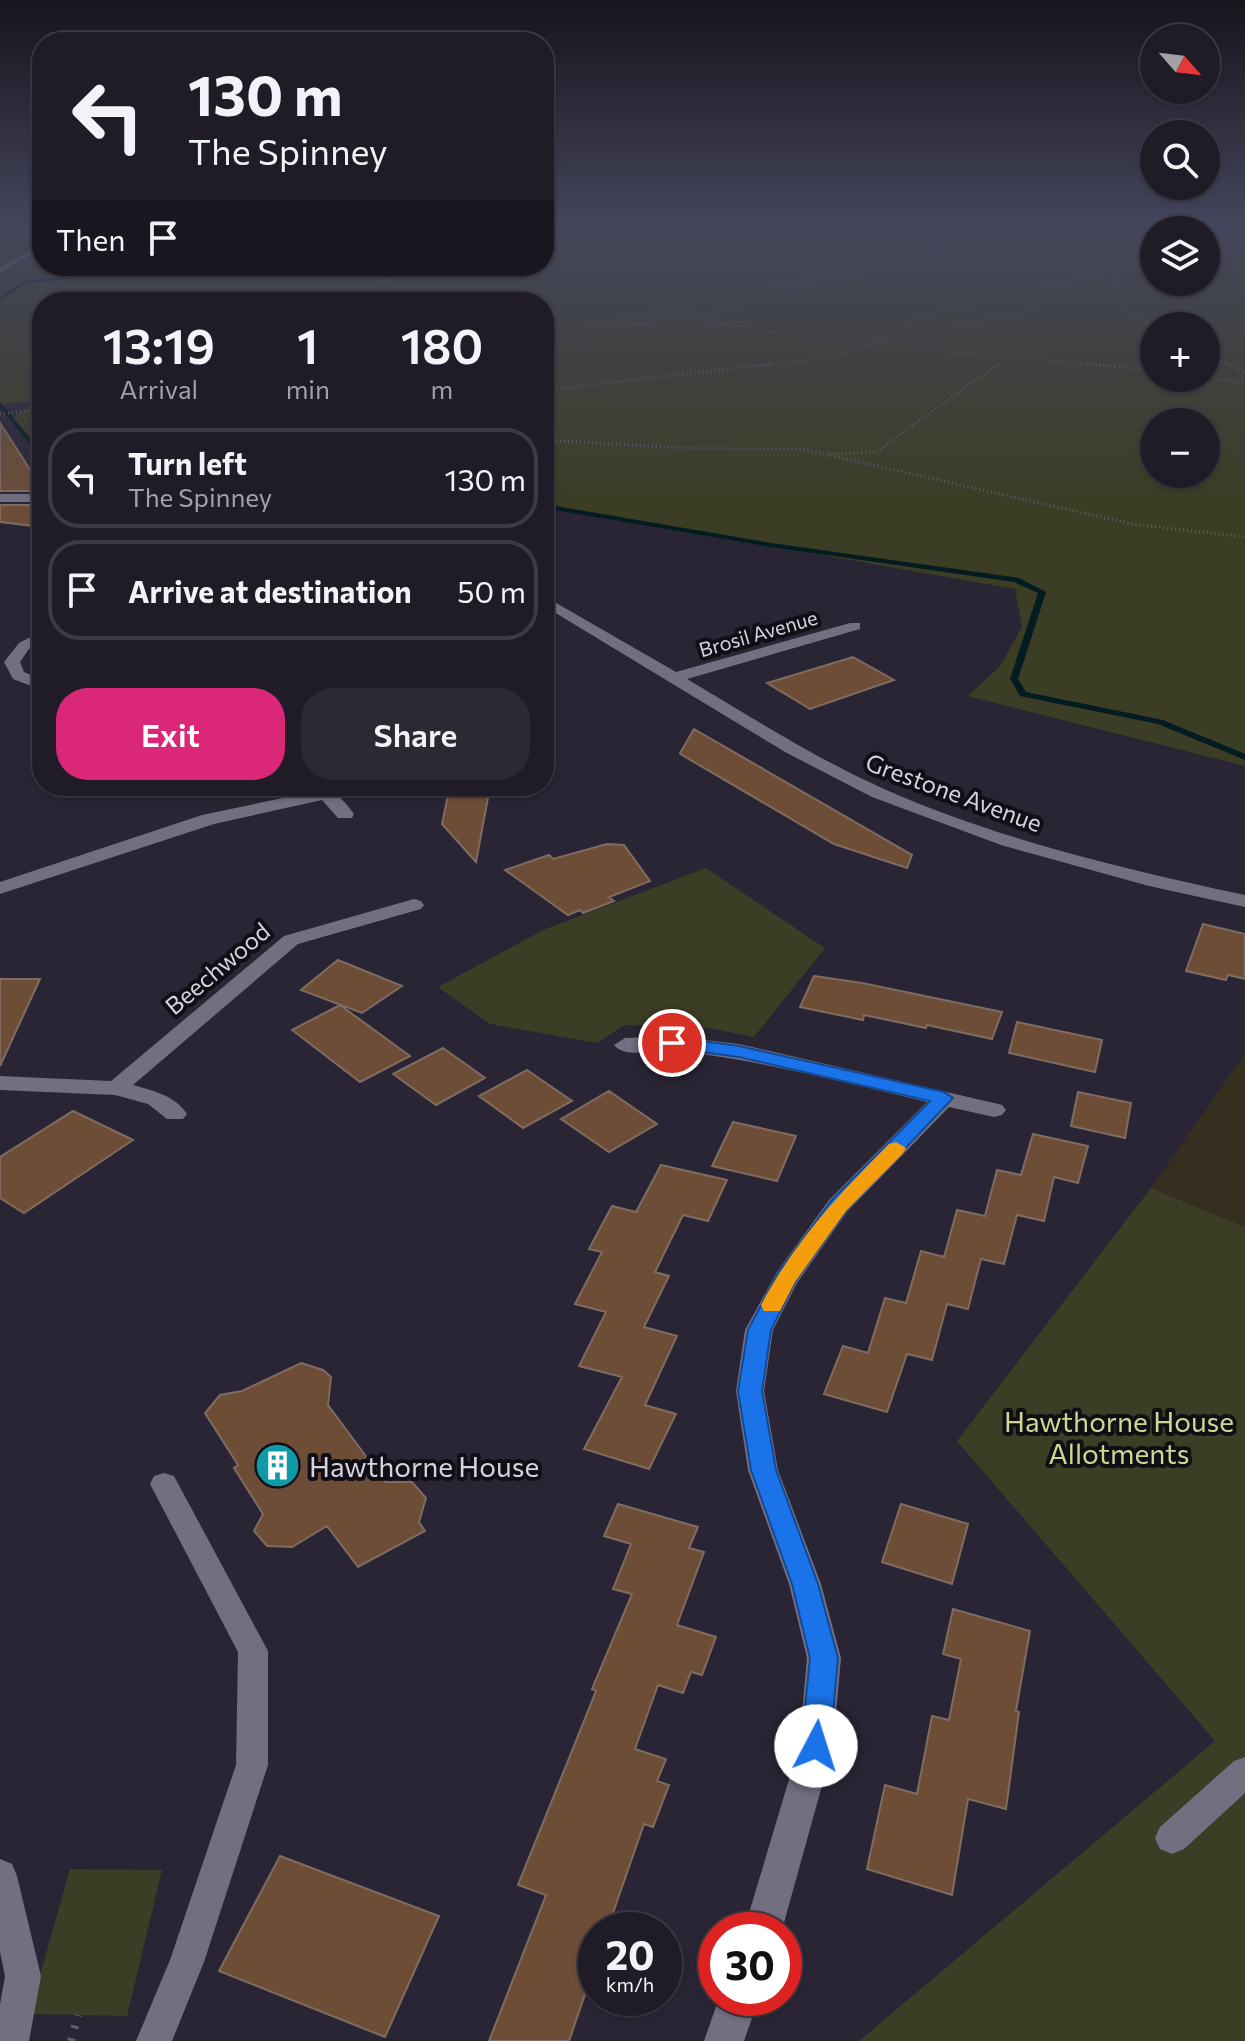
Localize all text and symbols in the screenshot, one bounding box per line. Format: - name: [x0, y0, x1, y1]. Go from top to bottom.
- north arrow: [1140, 24, 1220, 104]
- map controls: [1140, 24, 1220, 488]
- text: 130 m: [188, 59, 343, 128]
- icon: left: [56, 64, 160, 168]
- button: search: [1140, 120, 1220, 200]
- text: The Spinney: [188, 128, 388, 172]
- icon: arrive: [141, 216, 185, 260]
- button: layers: [1140, 216, 1220, 296]
- text: Then: [56, 220, 125, 257]
- button: +: [1140, 312, 1220, 392]
- text: 13:19: [103, 315, 215, 374]
- text: 1: [297, 315, 318, 374]
- text: 180: [401, 315, 483, 374]
- text: Arrival: [119, 373, 198, 404]
- text: min: [286, 373, 330, 404]
- text: m: [431, 373, 453, 404]
- button: −: [1140, 408, 1220, 488]
- text: Turn left: [128, 444, 247, 481]
- icon: left: [60, 456, 104, 500]
- text: 130 m: [445, 460, 526, 497]
- text: The Spinney: [128, 481, 272, 512]
- icon: arrive: [60, 568, 104, 612]
- text: Arrive at destination: [128, 572, 412, 609]
- text: 50 m: [457, 572, 526, 609]
- street label: Brosil Avenue: [696, 605, 820, 661]
- button: Exit: [56, 688, 285, 780]
- button: Share: [301, 688, 530, 780]
- street label: Grestone Avenue: [862, 747, 1046, 837]
- street label: Beechwood: [159, 916, 275, 1020]
- pin: [638, 1009, 706, 1077]
- icon: arrive: [650, 1021, 694, 1065]
- park label: Hawthorne House Allotments: [1004, 1404, 1234, 1470]
- building icon: Hawthorne House: [254, 1442, 302, 1490]
- place label: Hawthorne House: [309, 1449, 539, 1483]
- position arrow: [774, 1704, 858, 1788]
- speed limit sign: 30: [698, 1912, 802, 2016]
- text: 20: [605, 1929, 655, 1978]
- text: km/h: [606, 1972, 654, 1996]

